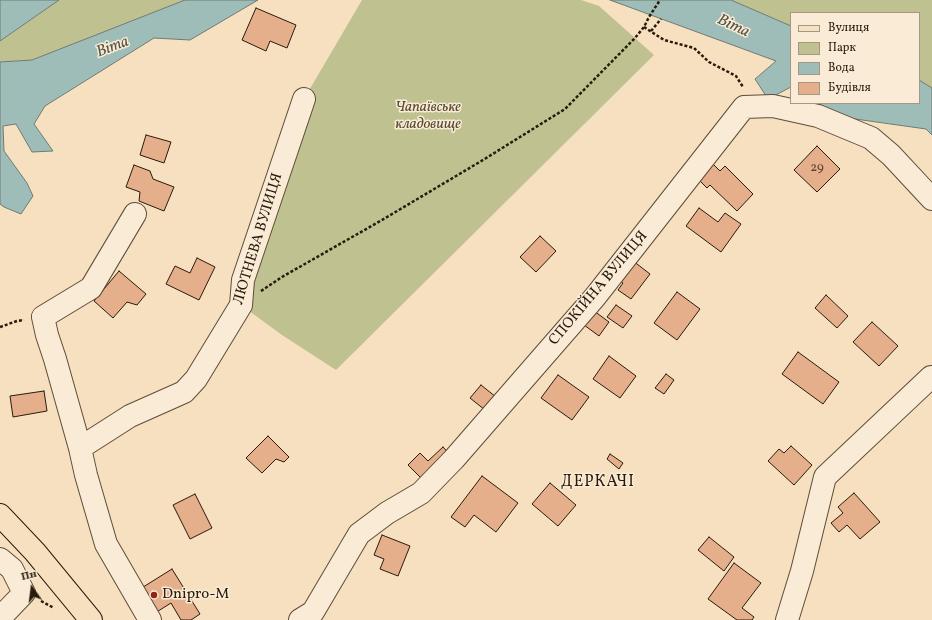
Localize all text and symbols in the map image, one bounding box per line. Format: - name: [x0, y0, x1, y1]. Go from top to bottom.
- water label: Віта: [714, 11, 752, 43]
- legend: [790, 12, 920, 104]
- text: Вулиця: [828, 20, 869, 36]
- water label: Віта: [94, 33, 132, 63]
- text: Парк: [828, 40, 856, 56]
- text: Вода: [828, 60, 855, 76]
- text: Будівля: [828, 80, 871, 96]
- park label: Чапаївське кладовище: [395, 99, 461, 134]
- house number: 29: [810, 161, 824, 177]
- street label: ЛЮТНЕВА ВУЛИЦЯ: [230, 171, 288, 307]
- street label: СПОКІЙНА ВУЛИЦЯ: [546, 228, 652, 350]
- district label: ДЕРКАЧІ: [561, 473, 635, 493]
- text: Пн: [20, 567, 38, 585]
- north arrow: [12, 568, 52, 608]
- place label: Dnipro-M: [162, 586, 229, 604]
- marker: Dnipro-M: [149, 590, 159, 600]

